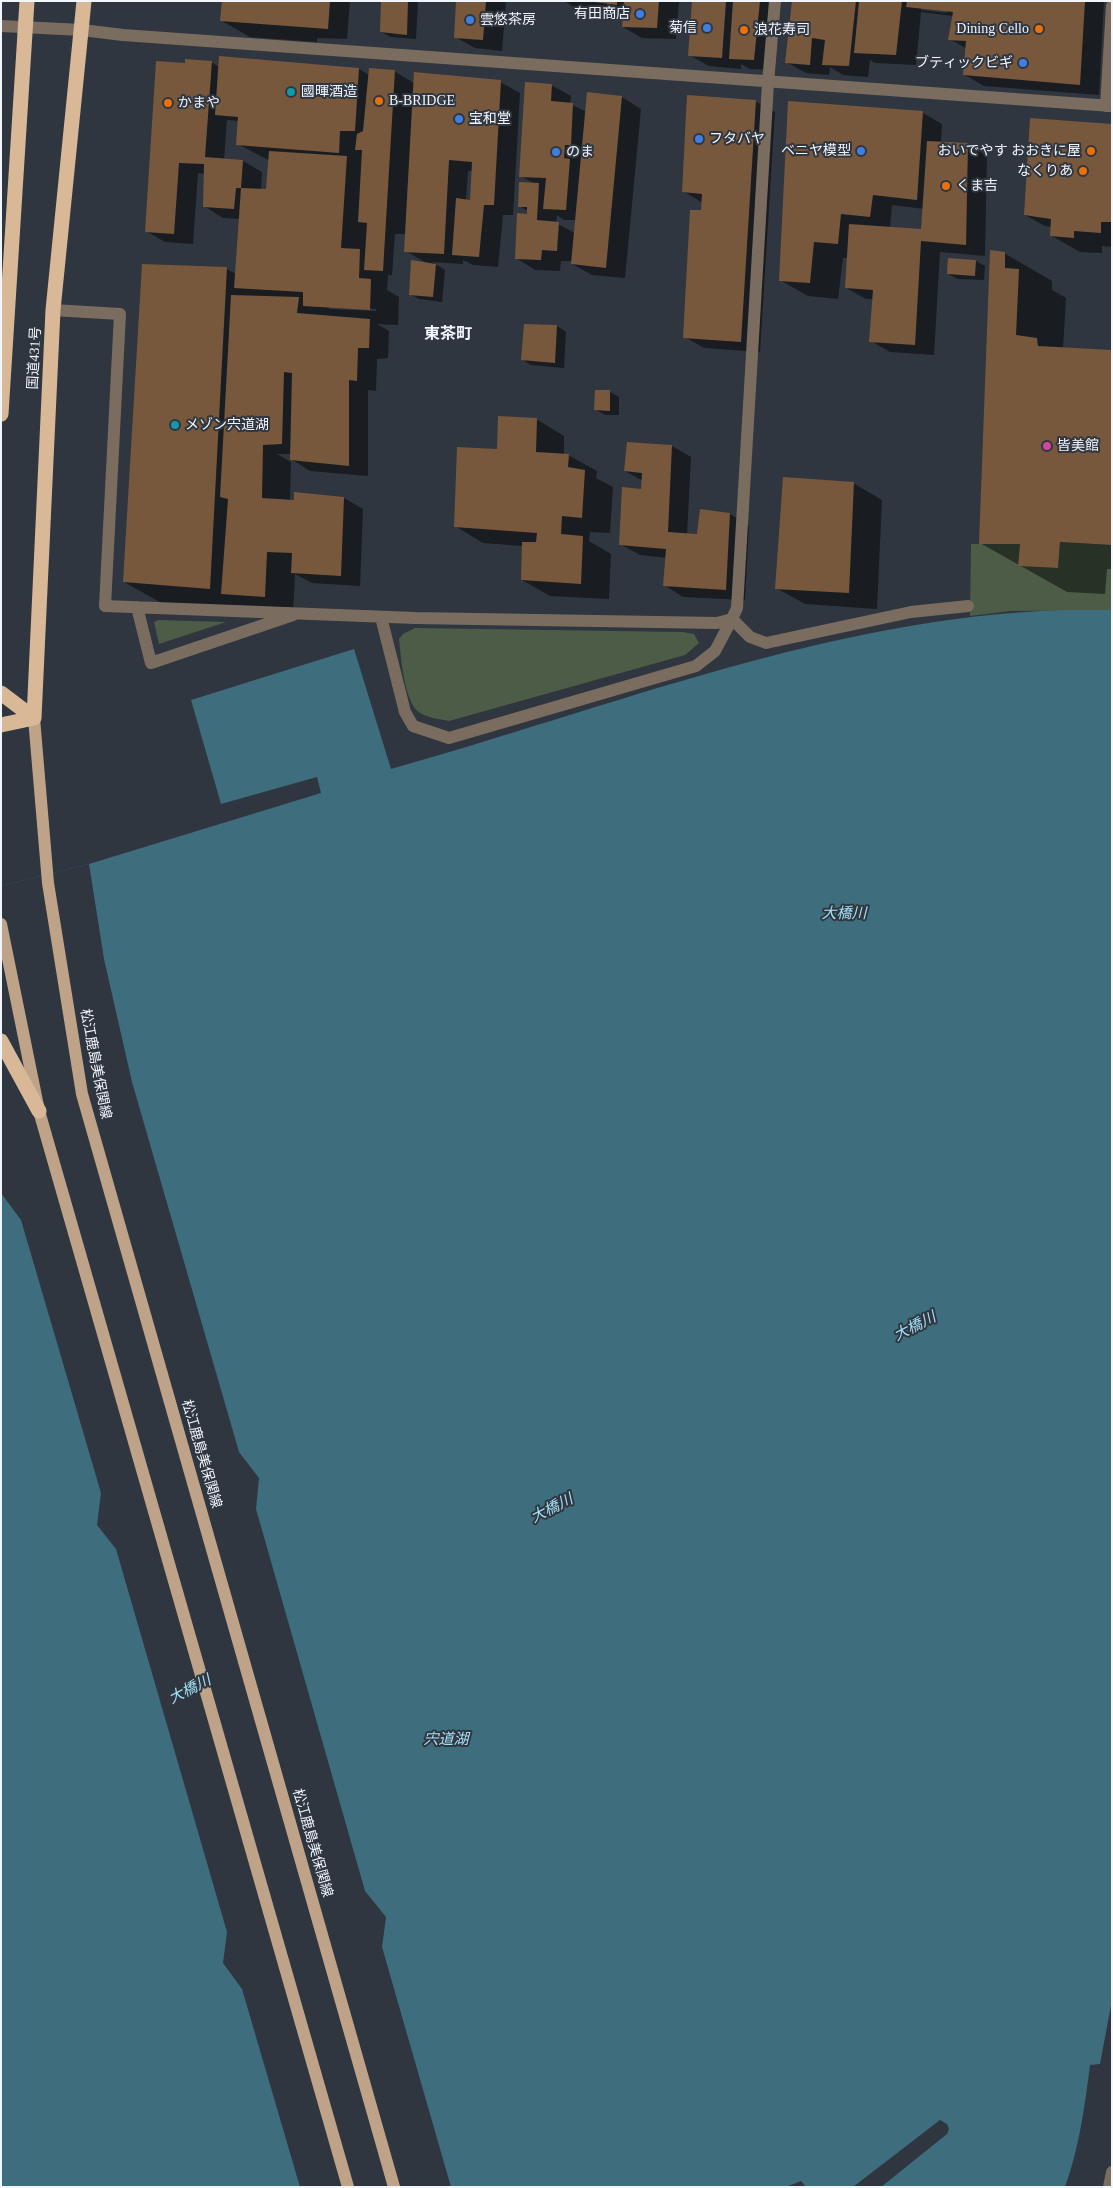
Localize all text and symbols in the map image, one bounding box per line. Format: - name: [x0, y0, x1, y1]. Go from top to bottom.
- place label: 有田商店: [574, 6, 630, 22]
- marker: 有田商店: [634, 8, 646, 20]
- place label: 雲悠茶房: [480, 12, 536, 28]
- marker: 雲悠茶房: [464, 14, 476, 26]
- place label: 菊信: [669, 20, 697, 36]
- place label: Dining Cello: [956, 21, 1029, 37]
- marker: 菊信: [701, 22, 713, 34]
- place label: 浪花寿司: [754, 22, 810, 38]
- marker: Dining Cello: [1033, 23, 1045, 35]
- marker: 浪花寿司: [738, 24, 750, 36]
- place label: ブティックビギ: [915, 55, 1013, 71]
- marker: ブティックビギ: [1017, 57, 1029, 69]
- place label: 國暉酒造: [301, 84, 357, 100]
- marker: 國暉酒造: [285, 86, 297, 98]
- place label: B-BRIDGE: [389, 93, 455, 109]
- place label: かまや: [178, 95, 220, 111]
- marker: B-BRIDGE: [373, 95, 385, 107]
- marker: かまや: [162, 97, 174, 109]
- place label: 宝和堂: [469, 111, 511, 127]
- marker: 宝和堂: [453, 113, 465, 125]
- place label: フタバヤ: [709, 131, 765, 147]
- marker: フタバヤ: [693, 133, 705, 145]
- place label: ベニヤ模型: [781, 143, 851, 159]
- place label: おいでやす おおきに屋: [938, 143, 1081, 159]
- place label: のま: [566, 144, 594, 160]
- marker: ベニヤ模型: [855, 145, 867, 157]
- marker: おいでやす おおきに屋: [1085, 145, 1097, 157]
- marker: のま: [550, 146, 562, 158]
- place label: なくりあ: [1017, 163, 1073, 179]
- marker: なくりあ: [1077, 165, 1089, 177]
- place label: くま吉: [956, 178, 998, 194]
- marker: くま吉: [940, 180, 952, 192]
- district label: 東茶町: [424, 325, 472, 345]
- street label: 国道431号: [25, 326, 45, 390]
- place label: メゾン宍道湖: [185, 417, 269, 433]
- marker: メゾン宍道湖: [169, 419, 181, 431]
- place label: 皆美館: [1057, 438, 1099, 454]
- marker: 皆美館: [1041, 440, 1053, 452]
- water label: 大橋川: [822, 905, 866, 923]
- street label: 松江鹿島美保関線: [76, 1007, 114, 1121]
- water label: 大橋川: [891, 1309, 939, 1345]
- street label: 松江鹿島美保関線: [177, 1398, 225, 1510]
- water label: 大橋川: [528, 1491, 576, 1527]
- water label: 大橋川: [166, 1672, 214, 1708]
- water label: 宍道湖: [424, 1731, 468, 1749]
- street label: 松江鹿島美保関線: [288, 1787, 336, 1899]

